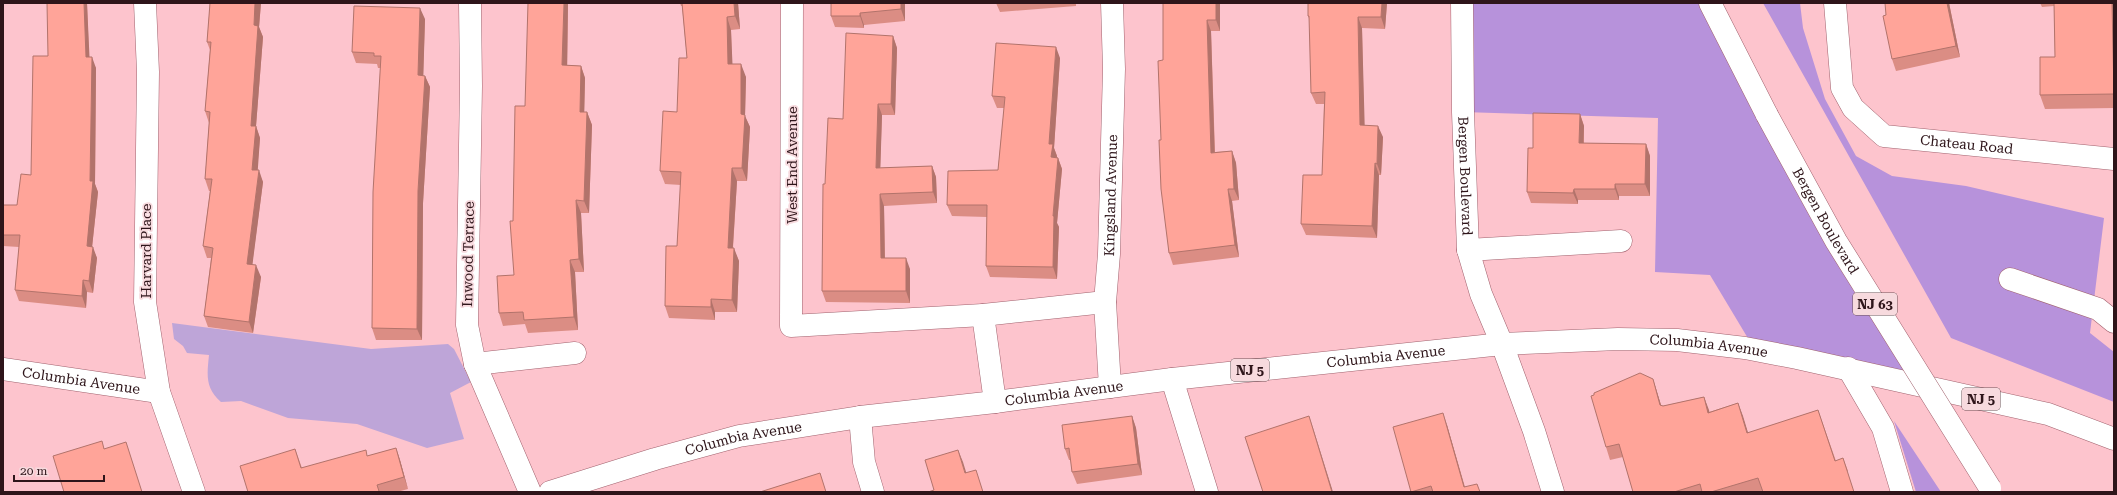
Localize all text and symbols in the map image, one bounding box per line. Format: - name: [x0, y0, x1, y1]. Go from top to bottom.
- street label: West End Avenue: [784, 106, 800, 224]
- street label: Bergen Boulevard: [1455, 116, 1475, 236]
- street label: Chateau Road: [1919, 132, 2014, 157]
- street label: Kingsland Avenue: [1101, 134, 1120, 257]
- street label: Bergen Boulevard: [1789, 165, 1862, 277]
- street label: Inwood Terrace: [459, 201, 477, 307]
- street label: Harvard Place: [138, 203, 154, 298]
- road number: NJ 63: [1853, 293, 1897, 315]
- street label: Columbia Avenue: [1649, 332, 1770, 360]
- street label: Columbia Avenue: [1326, 342, 1446, 371]
- road number: NJ 5: [1231, 359, 1269, 381]
- street label: Columbia Avenue: [21, 364, 142, 397]
- street label: Columbia Avenue: [1004, 377, 1124, 409]
- road number: NJ 5: [1962, 388, 2000, 410]
- street label: Columbia Avenue: [683, 418, 803, 458]
- scale bar: [14, 457, 104, 483]
- text: 20 m: [20, 464, 47, 478]

